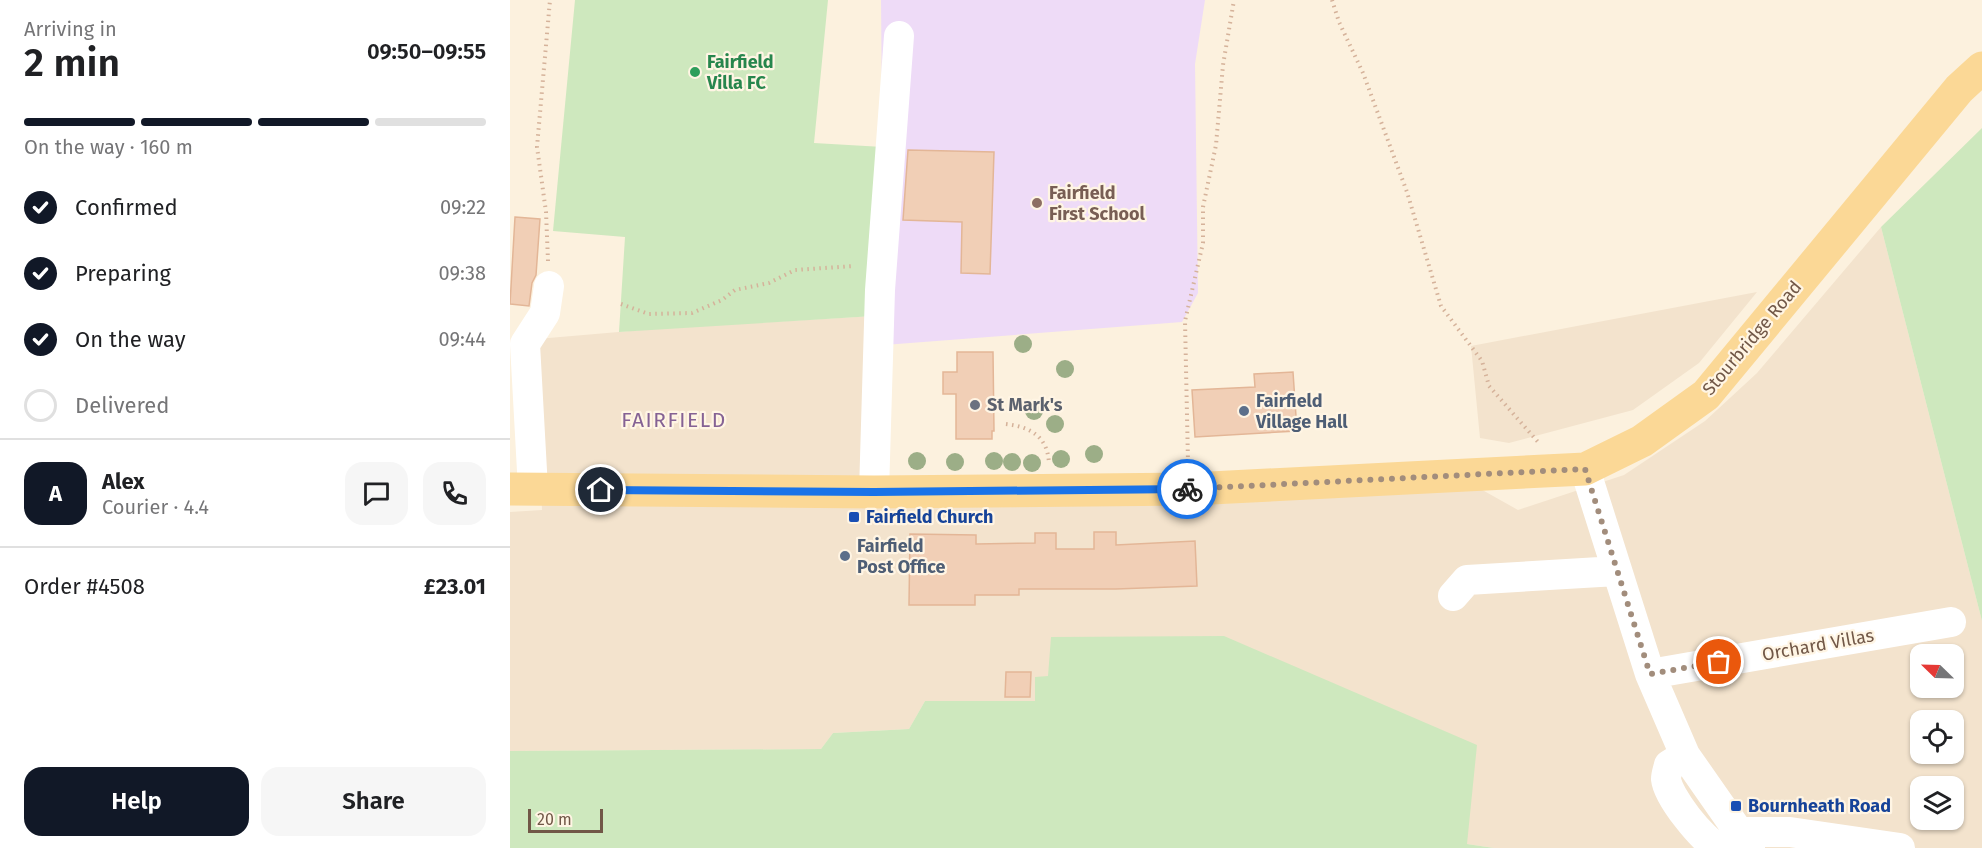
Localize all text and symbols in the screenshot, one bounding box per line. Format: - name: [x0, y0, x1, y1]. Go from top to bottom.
- text: Arriving in: [24, 17, 117, 41]
- text: 09:50–09:55: [367, 38, 486, 65]
- text: 2 min: [24, 40, 120, 86]
- place label: Fairfield Villa FC: [706, 51, 774, 94]
- marker: Fairfield Villa FC: [688, 65, 702, 79]
- text: On the way · 160 m: [24, 135, 193, 159]
- place label: Fairfield First School: [1049, 182, 1146, 225]
- icon: check: [24, 191, 57, 224]
- text: Confirmed: [75, 194, 178, 221]
- text: 09:22: [440, 195, 486, 219]
- marker: Fairfield First School: [1030, 196, 1044, 210]
- icon: check: [24, 257, 57, 290]
- text: Preparing: [75, 260, 171, 287]
- text: 09:38: [439, 261, 486, 285]
- street label: Stourbridge Road: [1698, 276, 1806, 400]
- icon: check: [24, 323, 57, 356]
- text: On the way: [75, 326, 186, 353]
- text: 09:44: [439, 327, 486, 351]
- place label: Fairfield Village Hall: [1255, 390, 1348, 433]
- text: Delivered: [75, 392, 170, 419]
- place label: St Mark's: [987, 394, 1063, 416]
- marker: St Mark's: [968, 398, 982, 412]
- marker: Fairfield Village Hall: [1237, 404, 1251, 418]
- district label: FAIRFIELD: [621, 407, 727, 433]
- courier: [1157, 459, 1217, 519]
- button: chat: [345, 462, 408, 525]
- button: phone: [423, 462, 486, 525]
- pin: [575, 464, 626, 515]
- text: Alex: [102, 468, 145, 495]
- icon: home: [584, 473, 617, 506]
- icon: bike: [1171, 473, 1204, 506]
- text: A: [49, 480, 62, 507]
- text: Courier · 4.4: [102, 495, 209, 519]
- place label: Fairfield Church: [866, 506, 993, 528]
- marker: Fairfield Church: [847, 510, 861, 524]
- place label: Fairfield Post Office: [857, 535, 946, 578]
- marker: Fairfield Post Office: [838, 549, 852, 563]
- text: Order #4508: [24, 573, 145, 600]
- text: £23.01: [424, 573, 486, 600]
- street label: Orchard Villas: [1760, 624, 1876, 666]
- pin: [1693, 636, 1744, 687]
- north arrow: [1910, 644, 1964, 698]
- map controls: [1910, 644, 1964, 830]
- icon: bag: [1702, 645, 1735, 678]
- button: locate: [1910, 710, 1964, 764]
- button: Help: [24, 767, 249, 836]
- button: Share: [261, 767, 486, 836]
- button: layers: [1910, 776, 1964, 830]
- place label: Bournheath Road: [1748, 795, 1891, 817]
- marker: Bournheath Road: [1729, 799, 1743, 813]
- scale bar: [528, 806, 603, 834]
- text: 20 m: [537, 810, 572, 829]

